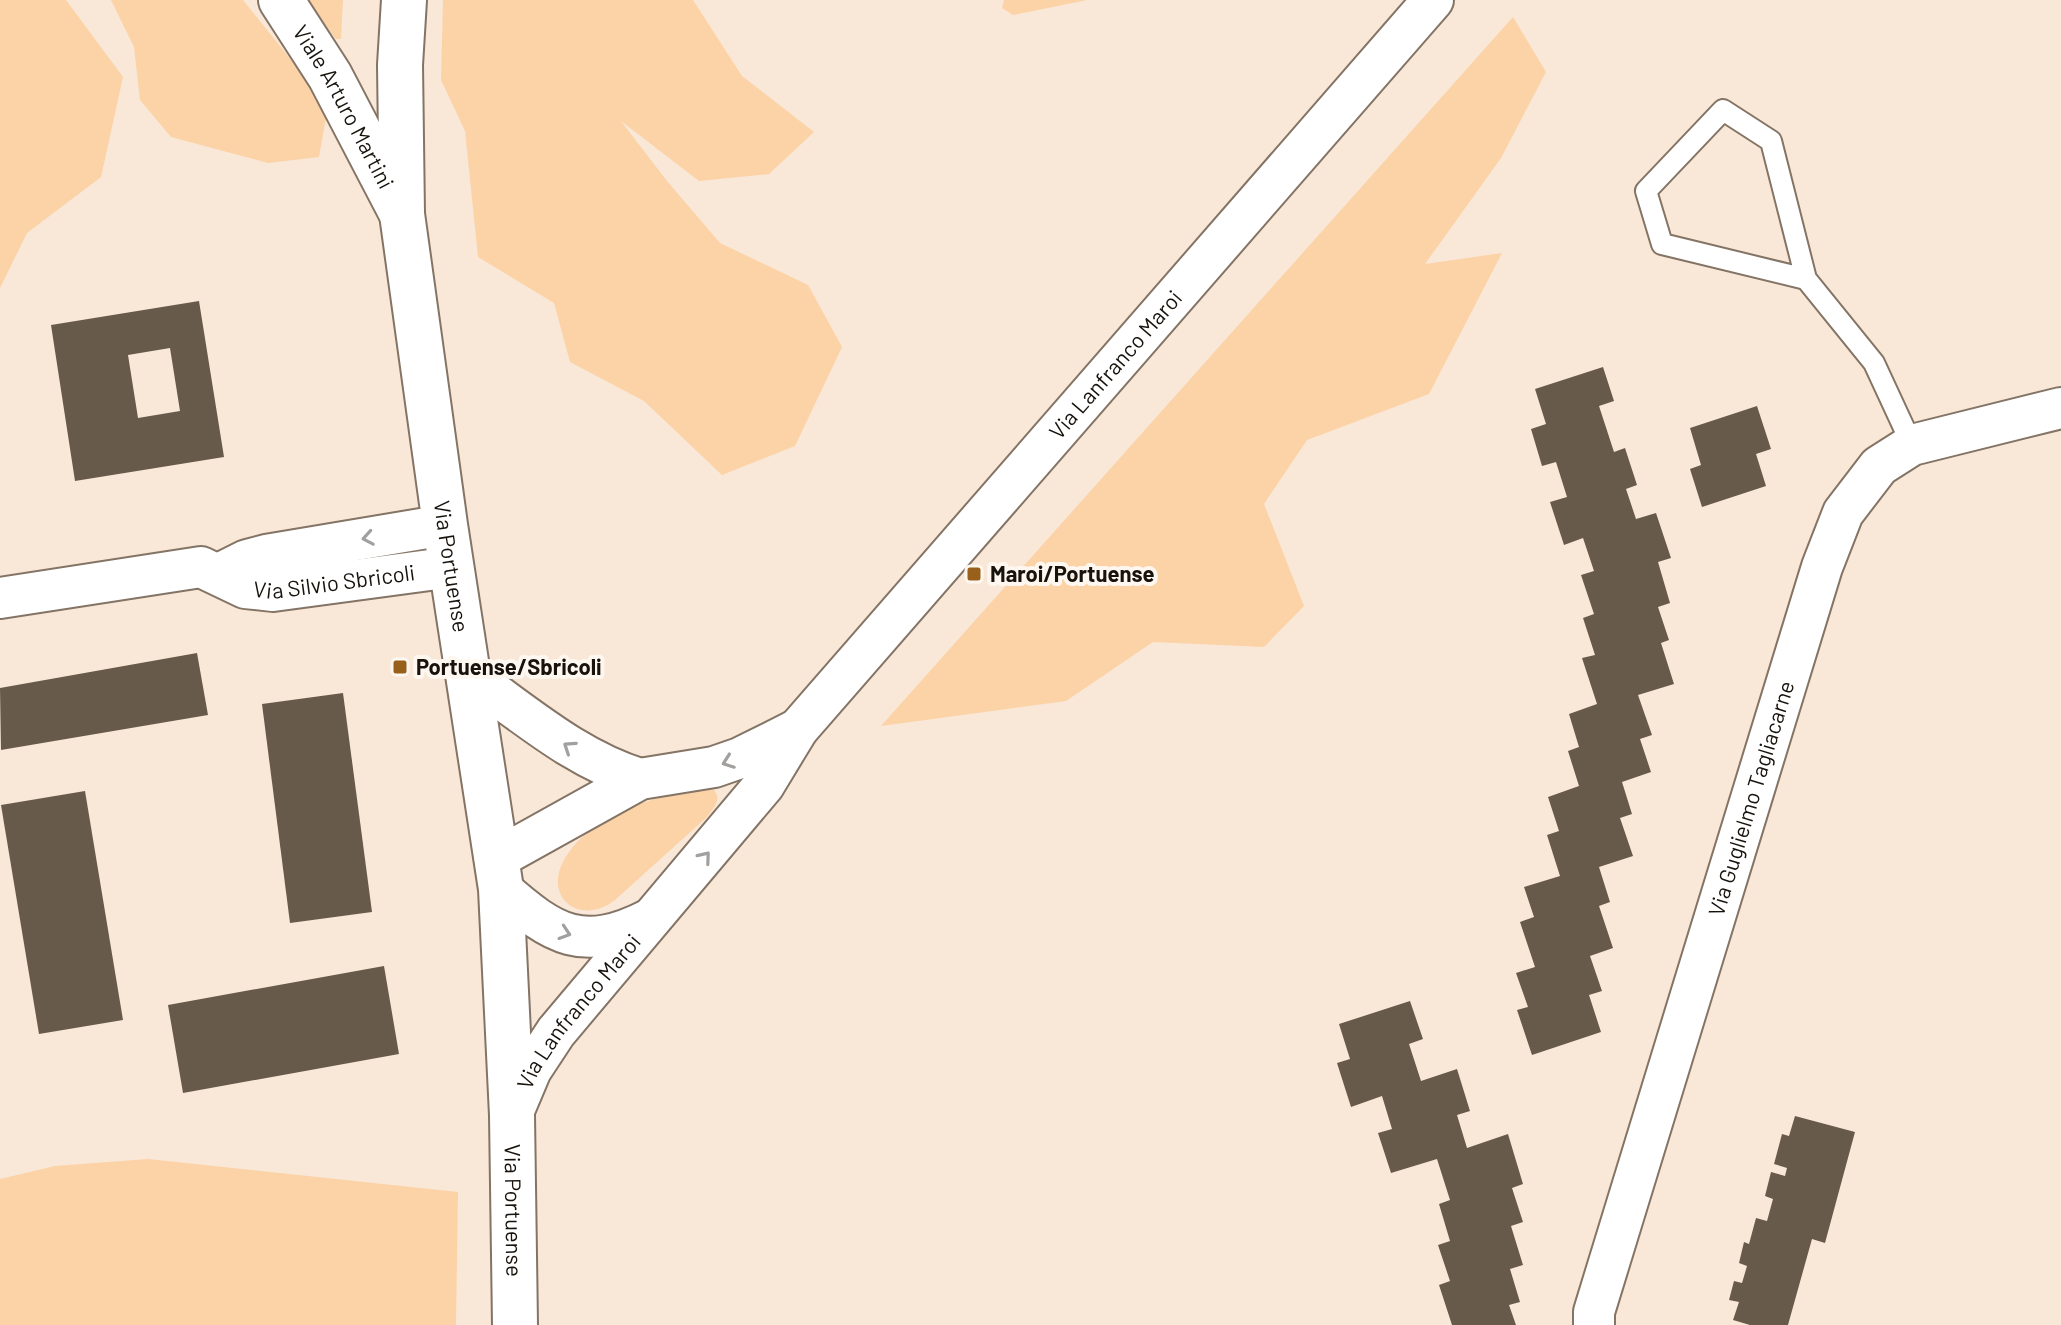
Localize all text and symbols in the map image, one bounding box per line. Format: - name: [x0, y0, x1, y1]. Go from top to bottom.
- street label: Viale Arturo Martini: [288, 20, 400, 193]
- street label: Via Lanfranco Maroi: [1043, 284, 1186, 444]
- street label: Via Portuense: [430, 499, 475, 634]
- one-way arrow: [361, 529, 375, 546]
- street label: Via Silvio Sbricoli: [252, 558, 416, 603]
- place label: Maroi/Portuense: [990, 560, 1155, 586]
- marker: Maroi/Portuense: [965, 565, 983, 583]
- place label: Portuense/Sbricoli: [416, 653, 602, 679]
- marker: Portuense/Sbricoli: [391, 658, 409, 676]
- street label: Via Guglielmo Tagliacarne: [1702, 677, 1798, 919]
- one-way arrow: [564, 742, 578, 757]
- one-way arrow: [721, 752, 735, 769]
- one-way arrow: [695, 852, 710, 866]
- one-way arrow: [557, 923, 571, 939]
- street label: Via Lanfranco Maroi: [511, 928, 645, 1092]
- street label: Via Portuense: [500, 1144, 528, 1277]

